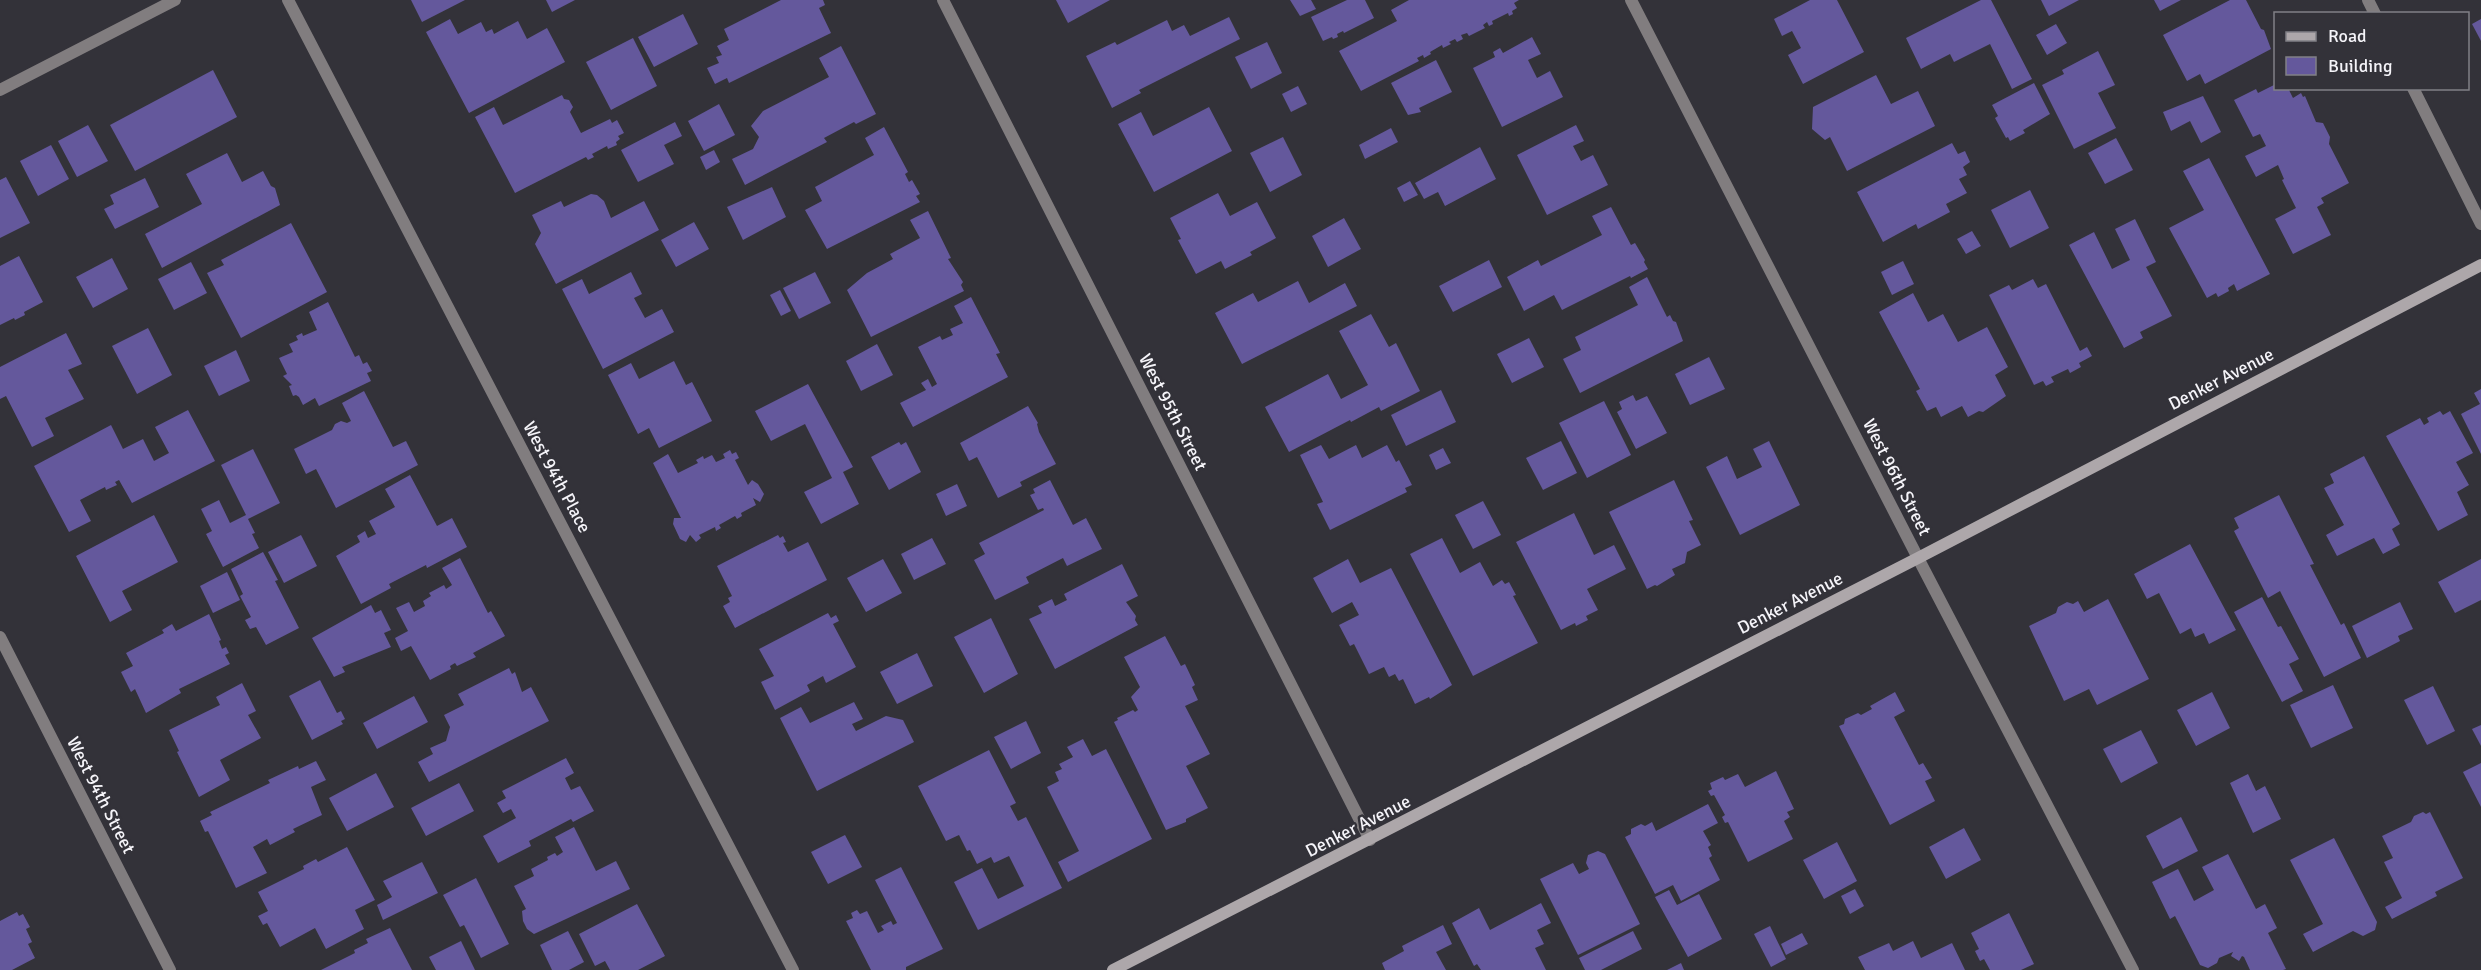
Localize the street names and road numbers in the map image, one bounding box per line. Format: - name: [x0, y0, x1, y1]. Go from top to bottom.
- street label: Denker Avenue: [2165, 343, 2277, 415]
- street label: West 95th Street: [1134, 350, 1212, 474]
- street label: West 96th Street: [1858, 415, 1936, 539]
- street label: West 94th Place: [518, 417, 596, 537]
- street label: Denker Avenue: [1734, 567, 1846, 639]
- street label: West 94th Street: [62, 733, 140, 857]
- street label: Denker Avenue: [1302, 790, 1414, 862]

